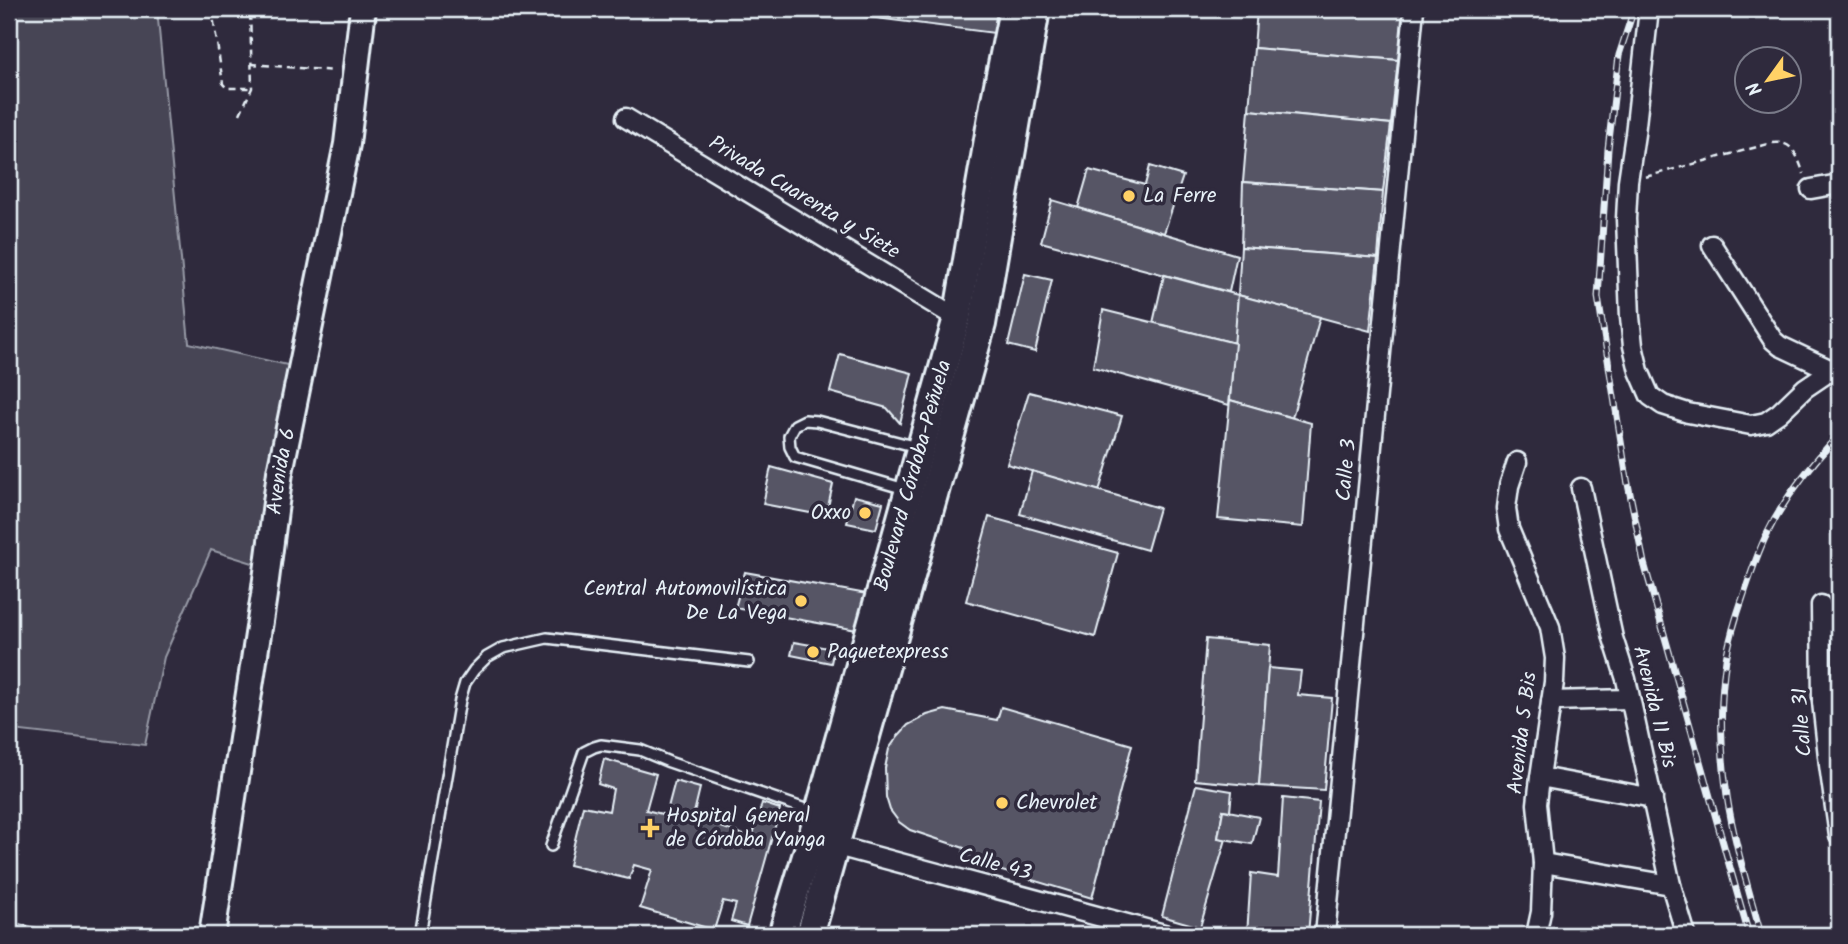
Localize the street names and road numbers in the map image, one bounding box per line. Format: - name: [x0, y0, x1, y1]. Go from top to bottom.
- street label: Privada Cuarenta y Siete: [702, 128, 907, 269]
- street label: Boulevard Córdoba-Peñuela: [865, 356, 961, 595]
- street label: Avenida 6: [258, 425, 305, 517]
- street label: Calle 3: [1328, 437, 1366, 503]
- street label: Avenida 11 Bis: [1623, 642, 1685, 772]
- street label: Avenida 5 Bis: [1499, 670, 1547, 796]
- street label: Calle 31: [1784, 686, 1822, 758]
- street label: Calle 43: [955, 839, 1035, 891]

